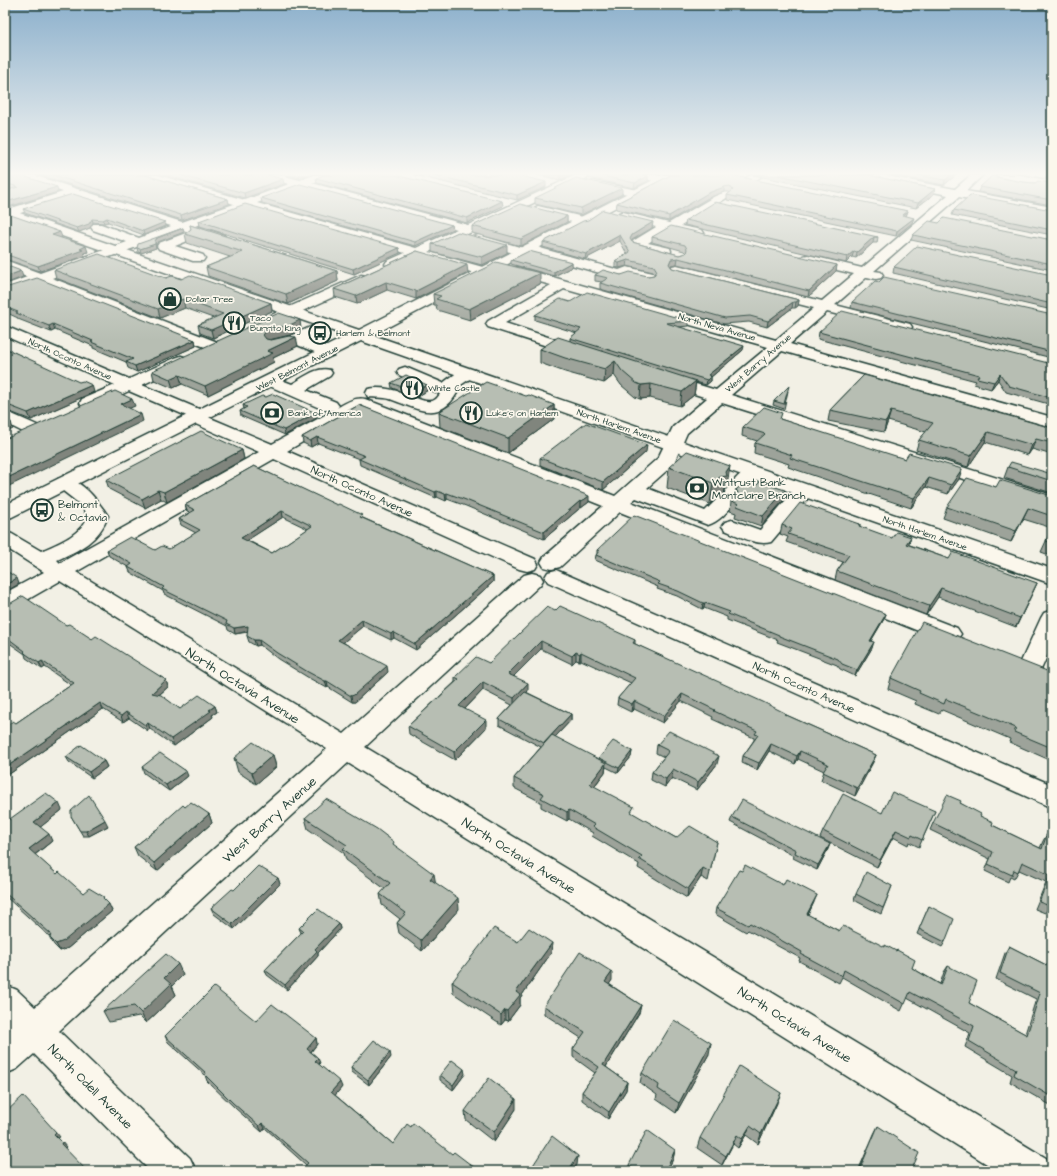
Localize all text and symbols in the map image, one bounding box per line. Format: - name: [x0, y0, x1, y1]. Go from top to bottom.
- shop icon: Dollar Tree: [157, 286, 183, 312]
- place label: Dollar Tree: [186, 293, 233, 306]
- restaurant icon: Taco Burrito King: [221, 310, 247, 336]
- street label: North Neva Avenue: [677, 310, 757, 345]
- place label: Taco Burrito King: [250, 312, 301, 335]
- bus stop icon: Harlem & Belmont: [307, 320, 333, 346]
- place label: Harlem & Belmont: [336, 327, 411, 340]
- street label: West Barry Avenue: [722, 331, 794, 396]
- street label: North Oconto Avenue: [26, 335, 114, 384]
- street label: West Belmont Avenue: [254, 342, 341, 395]
- restaurant icon: White Castle: [399, 375, 425, 401]
- place label: White Castle: [428, 382, 480, 395]
- bank icon: Bank of America: [259, 400, 285, 426]
- restaurant icon: Luke's on Harlem: [458, 400, 484, 426]
- street label: North Harlem Avenue: [575, 406, 663, 447]
- place label: Bank of America: [288, 407, 361, 420]
- place label: Luke's on Harlem: [486, 407, 558, 420]
- street label: North Oconto Avenue: [308, 462, 415, 521]
- bank icon: Wintrust Bank Montclare Branch: [684, 475, 710, 501]
- place label: Wintrust Bank Montclare Branch: [712, 475, 806, 503]
- bus stop icon: Belmont & Octavia: [29, 497, 55, 523]
- place label: Belmont & Octavia: [58, 497, 108, 525]
- street label: North Harlem Avenue: [881, 513, 969, 554]
- street label: North Octavia Avenue: [182, 643, 303, 728]
- street label: North Oconto Avenue: [750, 658, 857, 717]
- street label: West Barry Avenue: [219, 773, 321, 868]
- street label: North Octavia Avenue: [458, 813, 579, 898]
- street label: North Octavia Avenue: [734, 982, 855, 1067]
- street label: North Odell Avenue: [44, 1040, 137, 1133]

